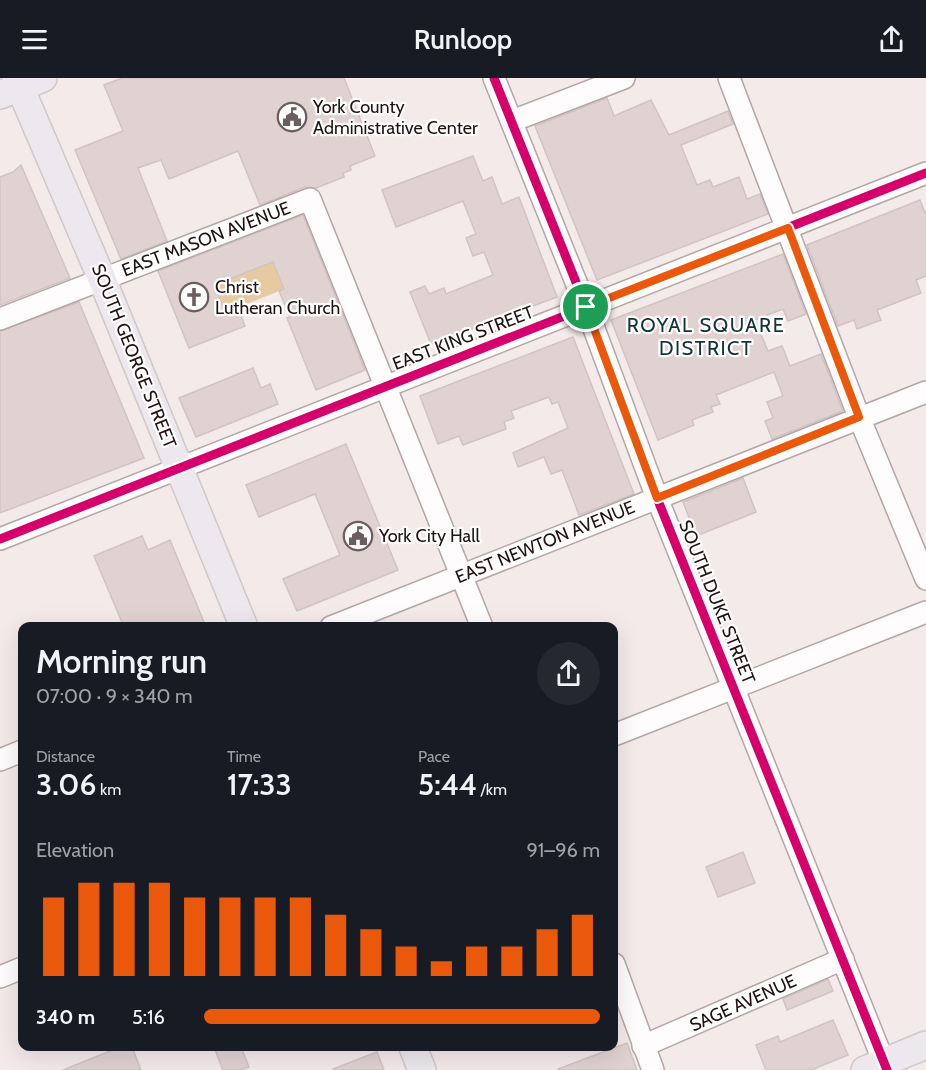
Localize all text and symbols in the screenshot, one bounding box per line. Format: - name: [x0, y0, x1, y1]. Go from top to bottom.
- icon: menu: [18, 23, 51, 56]
- text: Runloop: [414, 23, 512, 56]
- icon: share: [875, 23, 908, 56]
- place label: York County Administrative Center: [312, 96, 478, 139]
- public building icon: York County Administrative Center: [276, 101, 308, 133]
- street label: EAST MASON AVENUE: [119, 197, 293, 281]
- street label: SOUTH GEORGE STREET: [87, 261, 181, 452]
- place label: Christ Lutheran Church: [215, 276, 340, 319]
- church icon: Christ Lutheran Church: [178, 281, 210, 313]
- pin: [560, 281, 611, 332]
- icon: arrive: [569, 290, 602, 323]
- street label: EAST KING STREET: [389, 301, 537, 375]
- district label: ROYAL SQUARE DISTRICT: [627, 313, 785, 360]
- street label: EAST NEWTON AVENUE: [452, 496, 638, 588]
- street label: SOUTH DUKE STREET: [674, 517, 760, 687]
- public building icon: York City Hall: [342, 520, 374, 552]
- place label: York City Hall: [378, 525, 480, 547]
- text: Morning run: [36, 641, 207, 681]
- button: share: [537, 642, 600, 705]
- text: 07:00 · 9 × 340 m: [36, 684, 193, 708]
- text: Distance: [36, 747, 95, 766]
- text: Time: [227, 747, 261, 766]
- text: Pace: [418, 747, 450, 766]
- text: 3.06: [36, 766, 96, 803]
- text: 17:33: [227, 766, 292, 803]
- text: 5:44: [418, 766, 477, 803]
- text: km: [96, 780, 121, 799]
- text: /km: [477, 780, 507, 799]
- text: Elevation: [36, 838, 114, 862]
- text: 91–96 m: [526, 838, 600, 862]
- street label: SAGE AVENUE: [686, 970, 800, 1036]
- text: 340 m: [36, 1005, 95, 1029]
- text: 5:16: [132, 1005, 165, 1029]

